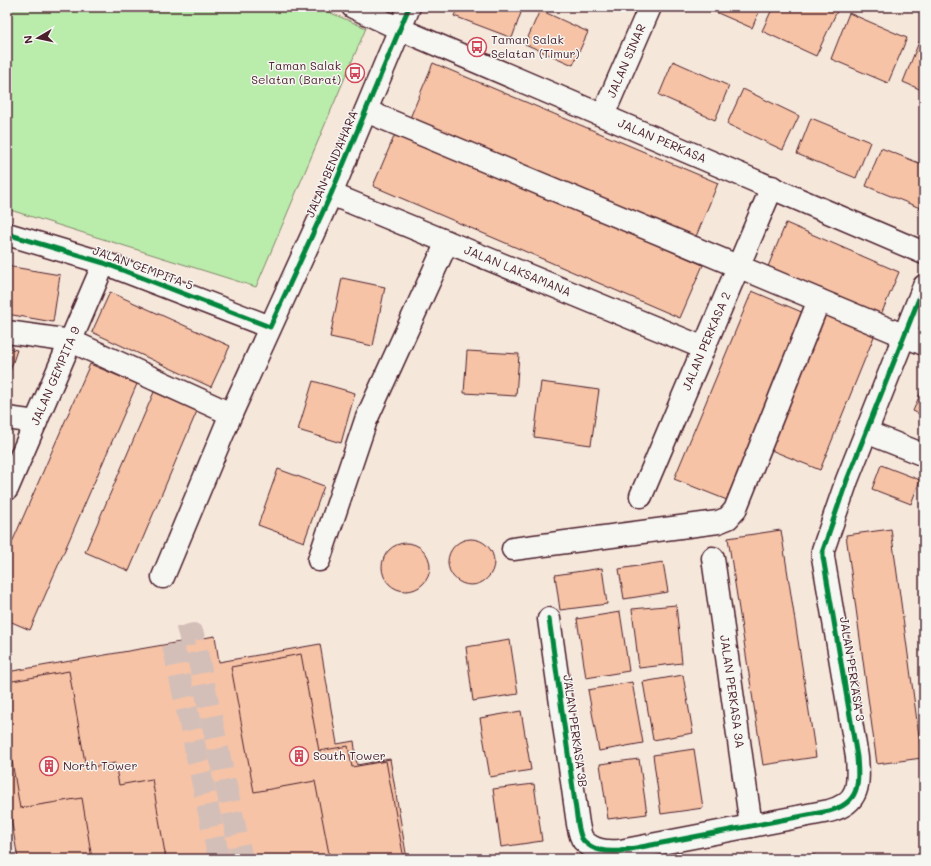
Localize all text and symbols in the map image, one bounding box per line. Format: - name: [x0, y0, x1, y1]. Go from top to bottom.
- north arrow: [18, 18, 58, 58]
- street label: JALAN SINAR: [603, 21, 649, 100]
- place label: Taman Salak Selatan (Timur): [491, 31, 580, 61]
- text: N: [20, 34, 36, 45]
- bus stop icon: Taman Salak Selatan (Timur): [466, 36, 488, 58]
- place label: Taman Salak Selatan (Barat): [251, 57, 341, 87]
- bus stop icon: Taman Salak Selatan (Barat): [344, 62, 366, 84]
- street label: JALAN BENDAHARA: [301, 108, 361, 220]
- street label: JALAN PERKASA: [616, 114, 709, 166]
- street label: JALAN GEMPITA 5: [91, 241, 196, 293]
- street label: JALAN LAKSAMANA: [462, 241, 574, 299]
- street label: JALAN PERKASA 2: [678, 289, 734, 393]
- street label: JALAN GEMPITA 9: [26, 324, 83, 428]
- street label: JALAN PERKASA 3: [837, 615, 869, 722]
- street label: JALAN PERKASA 3A: [717, 634, 749, 749]
- street label: JALAN PERKASA 3B: [560, 674, 592, 788]
- building icon: South Tower: [288, 745, 310, 767]
- place label: South Tower: [313, 747, 386, 763]
- building icon: North Tower: [38, 755, 60, 777]
- place label: North Tower: [63, 757, 137, 773]

